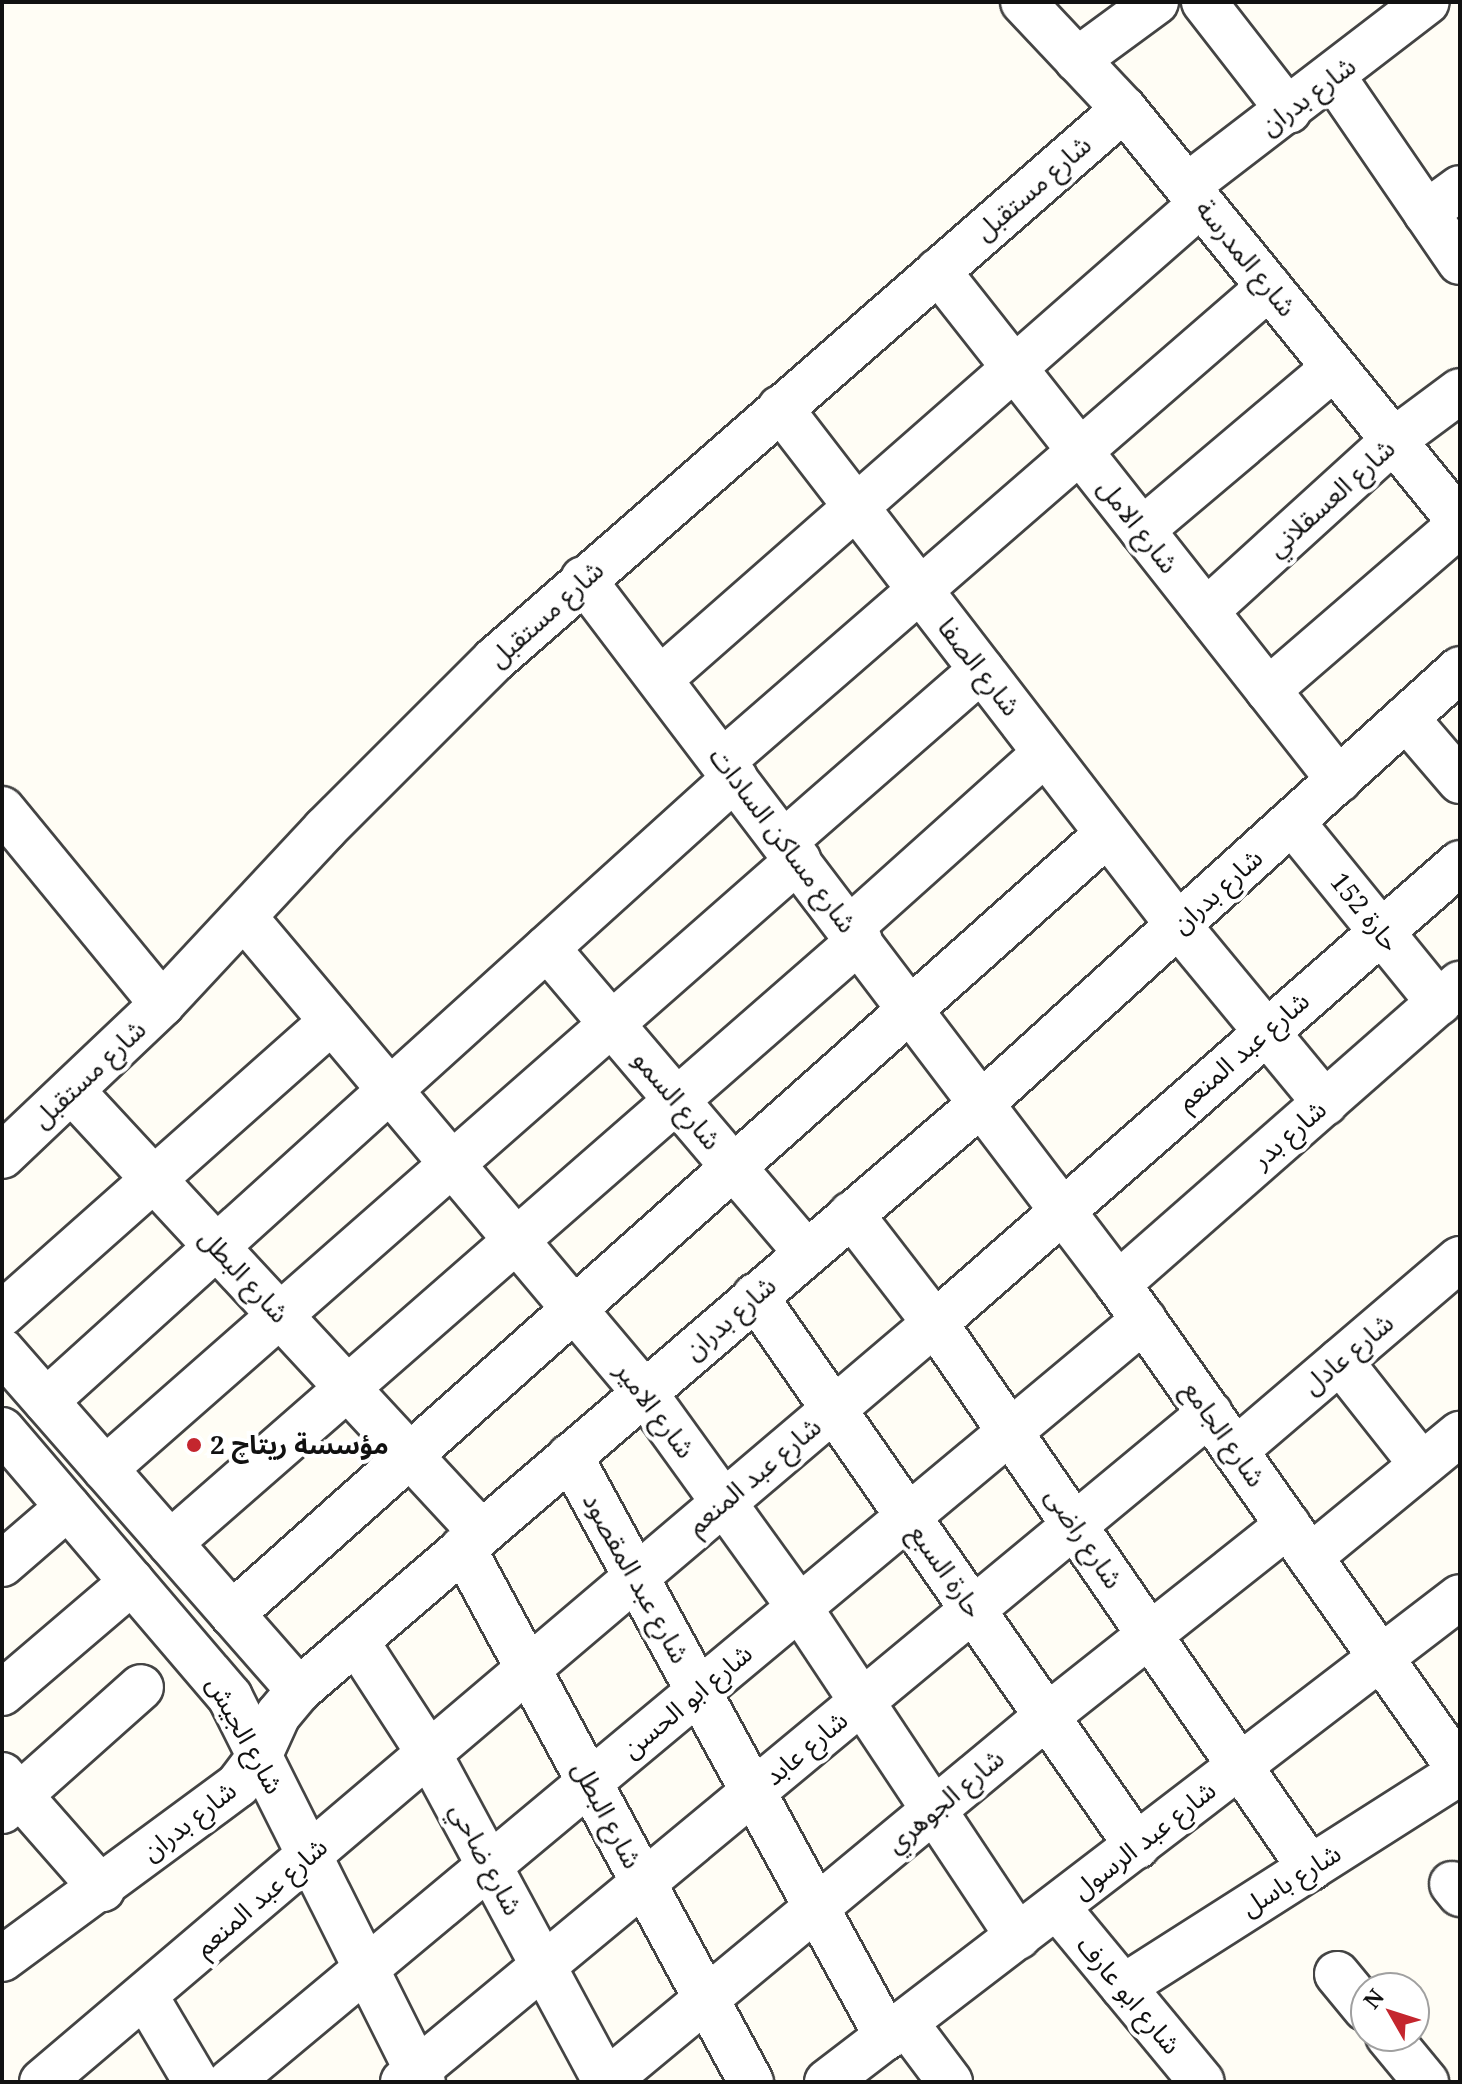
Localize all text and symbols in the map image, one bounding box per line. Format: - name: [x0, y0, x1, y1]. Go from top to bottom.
- street label: شارع بدران: [1254, 50, 1362, 142]
- street label: شارع مستقبل: [969, 129, 1097, 247]
- street label: شارع المدرسة: [1190, 193, 1302, 323]
- street label: شارع العسقلاني: [1261, 433, 1401, 563]
- street label: شارع الامل: [1091, 473, 1185, 579]
- street label: شارع مستقبل: [482, 554, 610, 674]
- street label: شارع الصفا: [931, 612, 1027, 722]
- street label: شارع مساكن السادات: [703, 741, 863, 939]
- street label: شارع بدران: [1165, 842, 1269, 940]
- street label: حارة 152: [1324, 866, 1406, 958]
- street label: شارع عبد المنعم: [1170, 985, 1316, 1117]
- street label: شارع مستقبل: [26, 1014, 152, 1134]
- street label: شارع السمو: [627, 1044, 727, 1156]
- street label: شارع بدر: [1246, 1093, 1332, 1175]
- street label: شارع البطل: [193, 1223, 295, 1329]
- street label: شارع بدران: [678, 1270, 782, 1366]
- street label: شارع عادل: [1296, 1307, 1400, 1401]
- street label: شارع الامير: [609, 1356, 701, 1464]
- street label: شارع الجامع: [1176, 1375, 1272, 1493]
- street label: شارع عبد المنعم: [681, 1411, 827, 1541]
- place label: مؤسسة ريتاچ 2: [210, 1429, 389, 1461]
- marker: مؤسسة ريتاچ 2: [185, 1436, 203, 1454]
- street label: شارع راضى: [1039, 1482, 1129, 1594]
- street label: شارع عبد المقصود: [576, 1487, 696, 1669]
- street label: حارة السبع: [903, 1518, 989, 1624]
- street label: شارع ابو الحسن: [616, 1638, 758, 1764]
- street label: شارع الجيش: [200, 1671, 290, 1799]
- street label: شارع عابد: [758, 1704, 854, 1792]
- street label: شارع الجوهري: [880, 1743, 1010, 1859]
- street label: شارع البطل: [566, 1756, 648, 1874]
- street label: شارع بدران: [136, 1774, 242, 1868]
- street label: شارع عبد الرسول: [1066, 1774, 1222, 1906]
- street label: شارع ضاحي: [443, 1797, 529, 1921]
- street label: شارع عبد المنعم: [188, 1831, 334, 1963]
- street label: شارع باسل: [1236, 1837, 1346, 1923]
- street label: شارع ابو عارف: [1071, 1930, 1187, 2060]
- north arrow: [1350, 1972, 1430, 2052]
- text: N: [1356, 1982, 1390, 2014]

